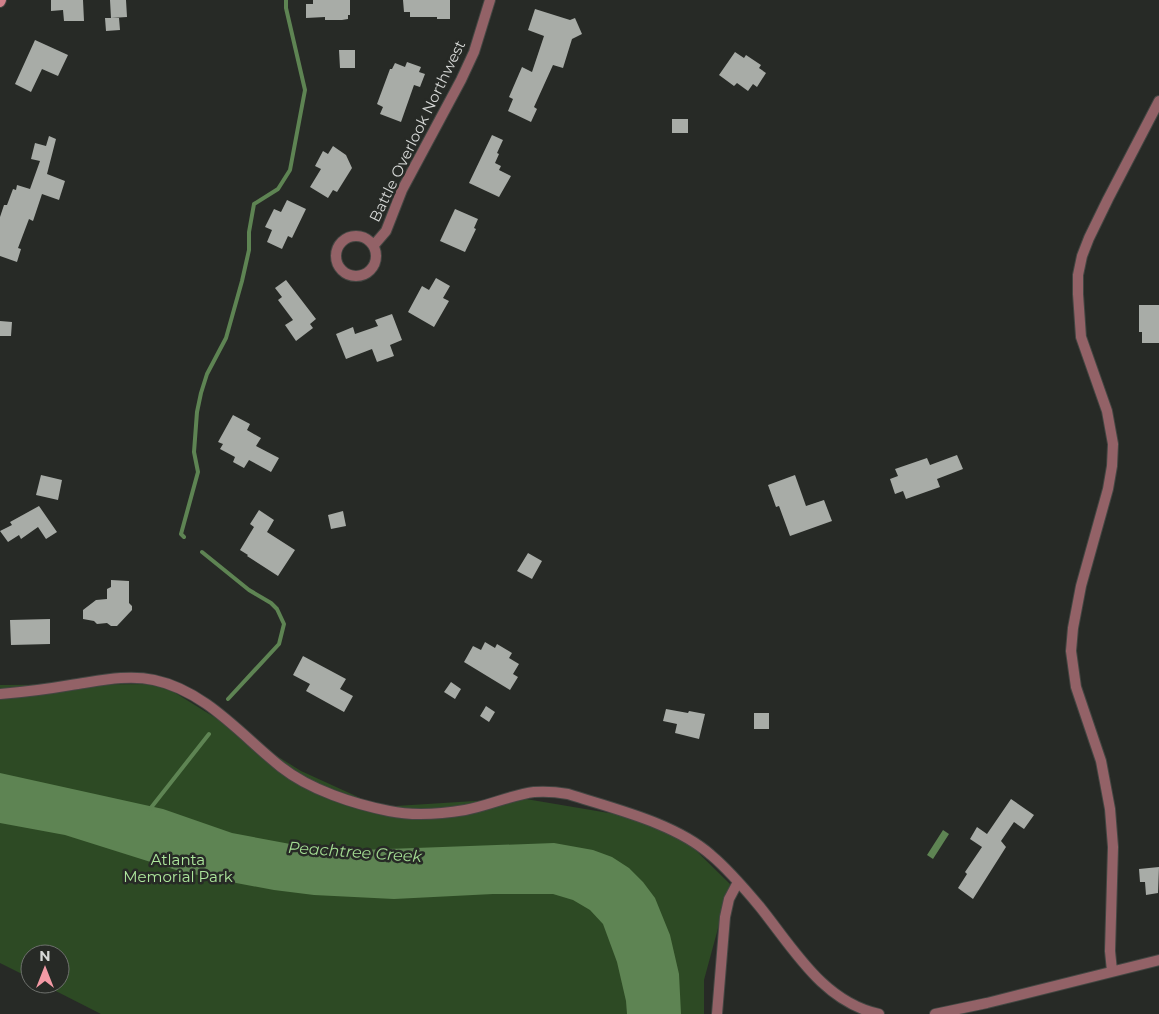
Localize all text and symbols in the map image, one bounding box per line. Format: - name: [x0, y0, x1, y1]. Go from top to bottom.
- street label: Battle Overlook Northwest: [365, 37, 469, 225]
- water label: Peachtree Creek: [287, 838, 424, 866]
- park label: Atlanta Memorial Park: [123, 850, 233, 886]
- north arrow: [20, 944, 70, 994]
- text: N: [39, 947, 51, 965]

